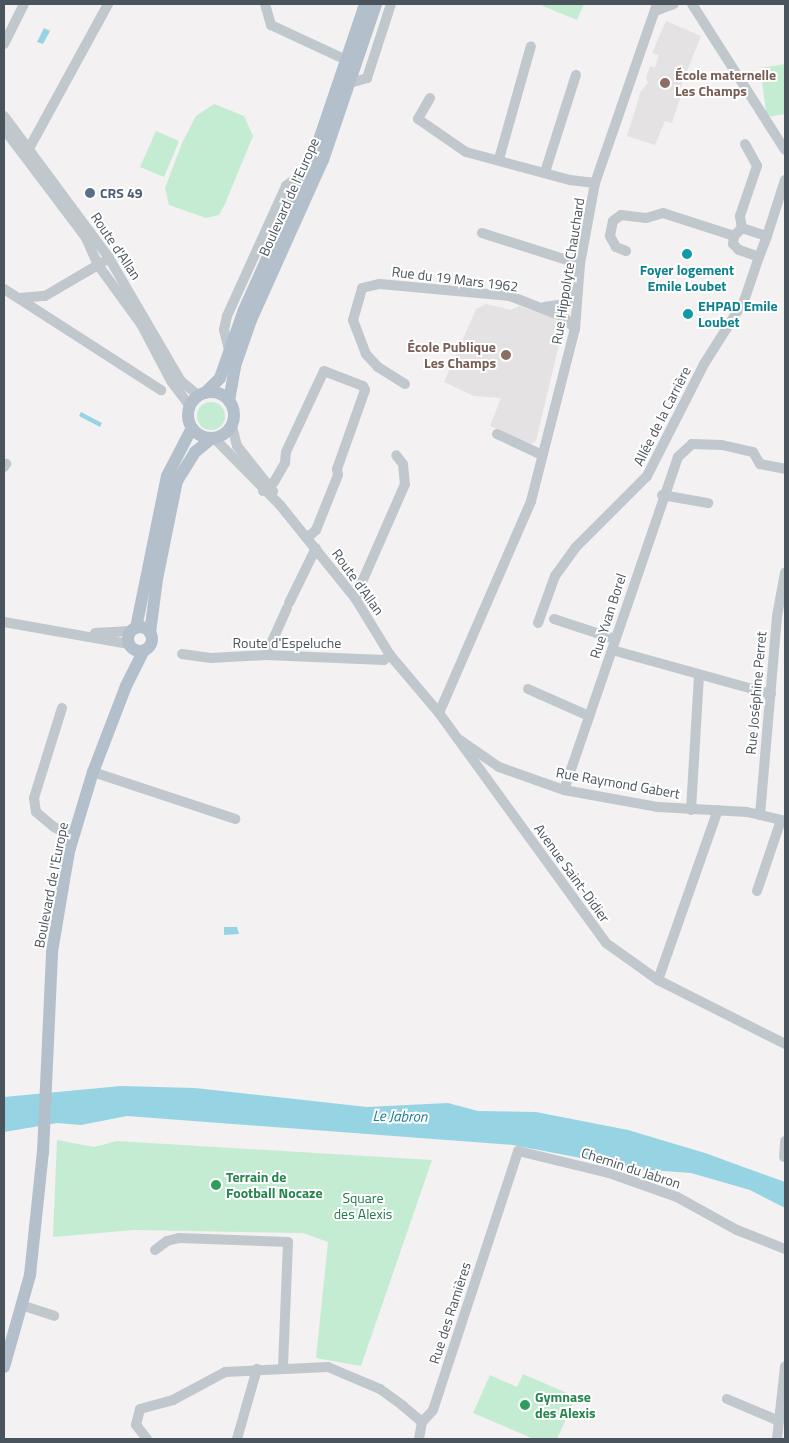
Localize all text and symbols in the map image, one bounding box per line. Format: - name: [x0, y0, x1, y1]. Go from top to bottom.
- place label: École maternelle Les Champs: [675, 67, 776, 100]
- marker: École maternelle Les Champs: [659, 77, 671, 89]
- street label: Boulevard de l'Europe: [255, 135, 323, 259]
- place label: CRS 49: [100, 185, 143, 201]
- marker: CRS 49: [84, 187, 96, 199]
- street label: Rue Hippolyte Chauchard: [548, 197, 588, 345]
- street label: Route d'Allan: [87, 209, 145, 283]
- marker: Foyer logement Emile Loubet: [681, 248, 693, 260]
- place label: Foyer logement Emile Loubet: [640, 262, 734, 294]
- street label: Rue du 19 Mars 1962: [391, 263, 519, 295]
- place label: EHPAD Emile Loubet: [698, 298, 778, 331]
- marker: EHPAD Emile Loubet: [682, 308, 694, 320]
- place label: École Publique Les Champs: [407, 339, 496, 372]
- marker: École Publique Les Champs: [500, 349, 512, 361]
- street label: Allée de la Carrière: [630, 364, 694, 468]
- street label: Route d'Allan: [328, 546, 388, 618]
- street label: Rue Yvan Borel: [586, 571, 630, 661]
- street label: Rue Joséphine Perret: [742, 631, 770, 755]
- street label: Route d'Espeluche: [233, 635, 341, 651]
- street label: Rue Raymond Gabert: [555, 764, 681, 802]
- street label: Boulevard de l'Europe: [31, 821, 71, 949]
- street label: Avenue Saint-Didier: [531, 821, 613, 925]
- water label: Le Jabron: [372, 1107, 428, 1125]
- street label: Chemin du Jabron: [579, 1144, 683, 1192]
- place label: Terrain de Football Nocaze: [226, 1169, 323, 1202]
- marker: Terrain de Football Nocaze: [210, 1179, 222, 1191]
- park label: Square des Alexis: [334, 1190, 392, 1222]
- street label: Rue des Ramières: [426, 1260, 474, 1366]
- place label: Gymnase des Alexis: [535, 1389, 596, 1421]
- marker: Gymnase des Alexis: [519, 1399, 531, 1411]

